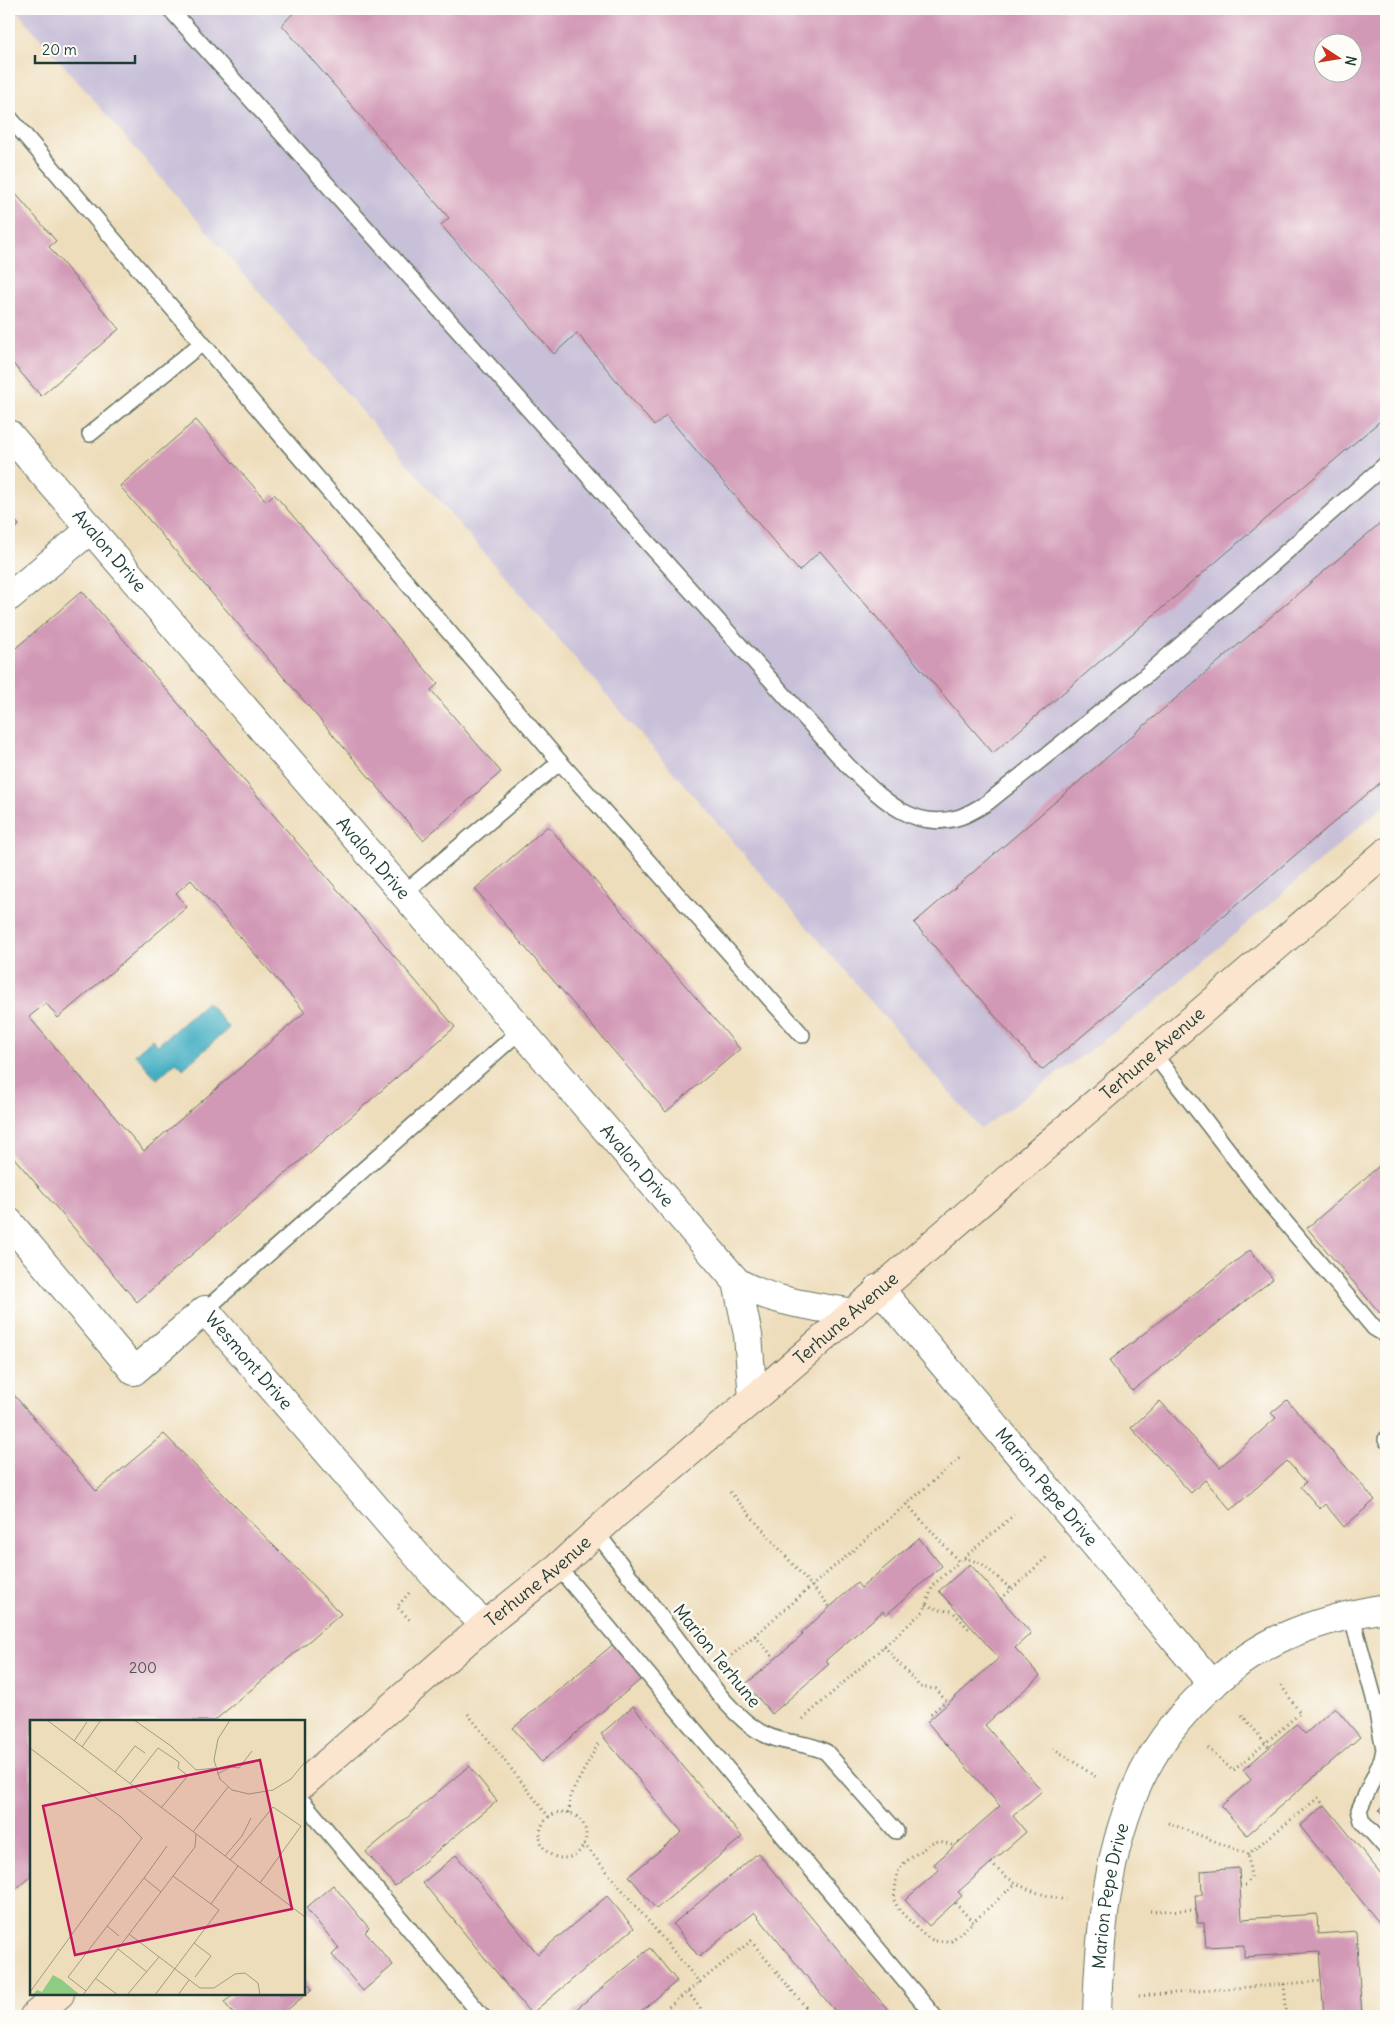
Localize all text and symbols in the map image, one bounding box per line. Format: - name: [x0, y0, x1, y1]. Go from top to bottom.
- scale bar: [35, 32, 135, 64]
- north arrow: [1312, 32, 1362, 82]
- text: 20 m: [42, 40, 77, 59]
- text: N: [1341, 54, 1361, 67]
- street label: Avalon Drive: [68, 504, 152, 597]
- street label: Avalon Drive: [332, 812, 415, 904]
- street label: Terhune Avenue: [1095, 1002, 1209, 1105]
- street label: Avalon Drive: [595, 1119, 679, 1211]
- street label: Terhune Avenue: [789, 1267, 903, 1370]
- street label: Wesmont Drive: [200, 1306, 298, 1414]
- street label: Marion Pepe Drive: [990, 1423, 1103, 1551]
- street label: Terhune Avenue: [480, 1531, 596, 1632]
- street label: Marion Terhune: [668, 1599, 766, 1712]
- house number: 200: [129, 1658, 157, 1677]
- inset map: [30, 1720, 305, 1995]
- street label: Marion Pepe Drive: [1087, 1820, 1134, 1970]

